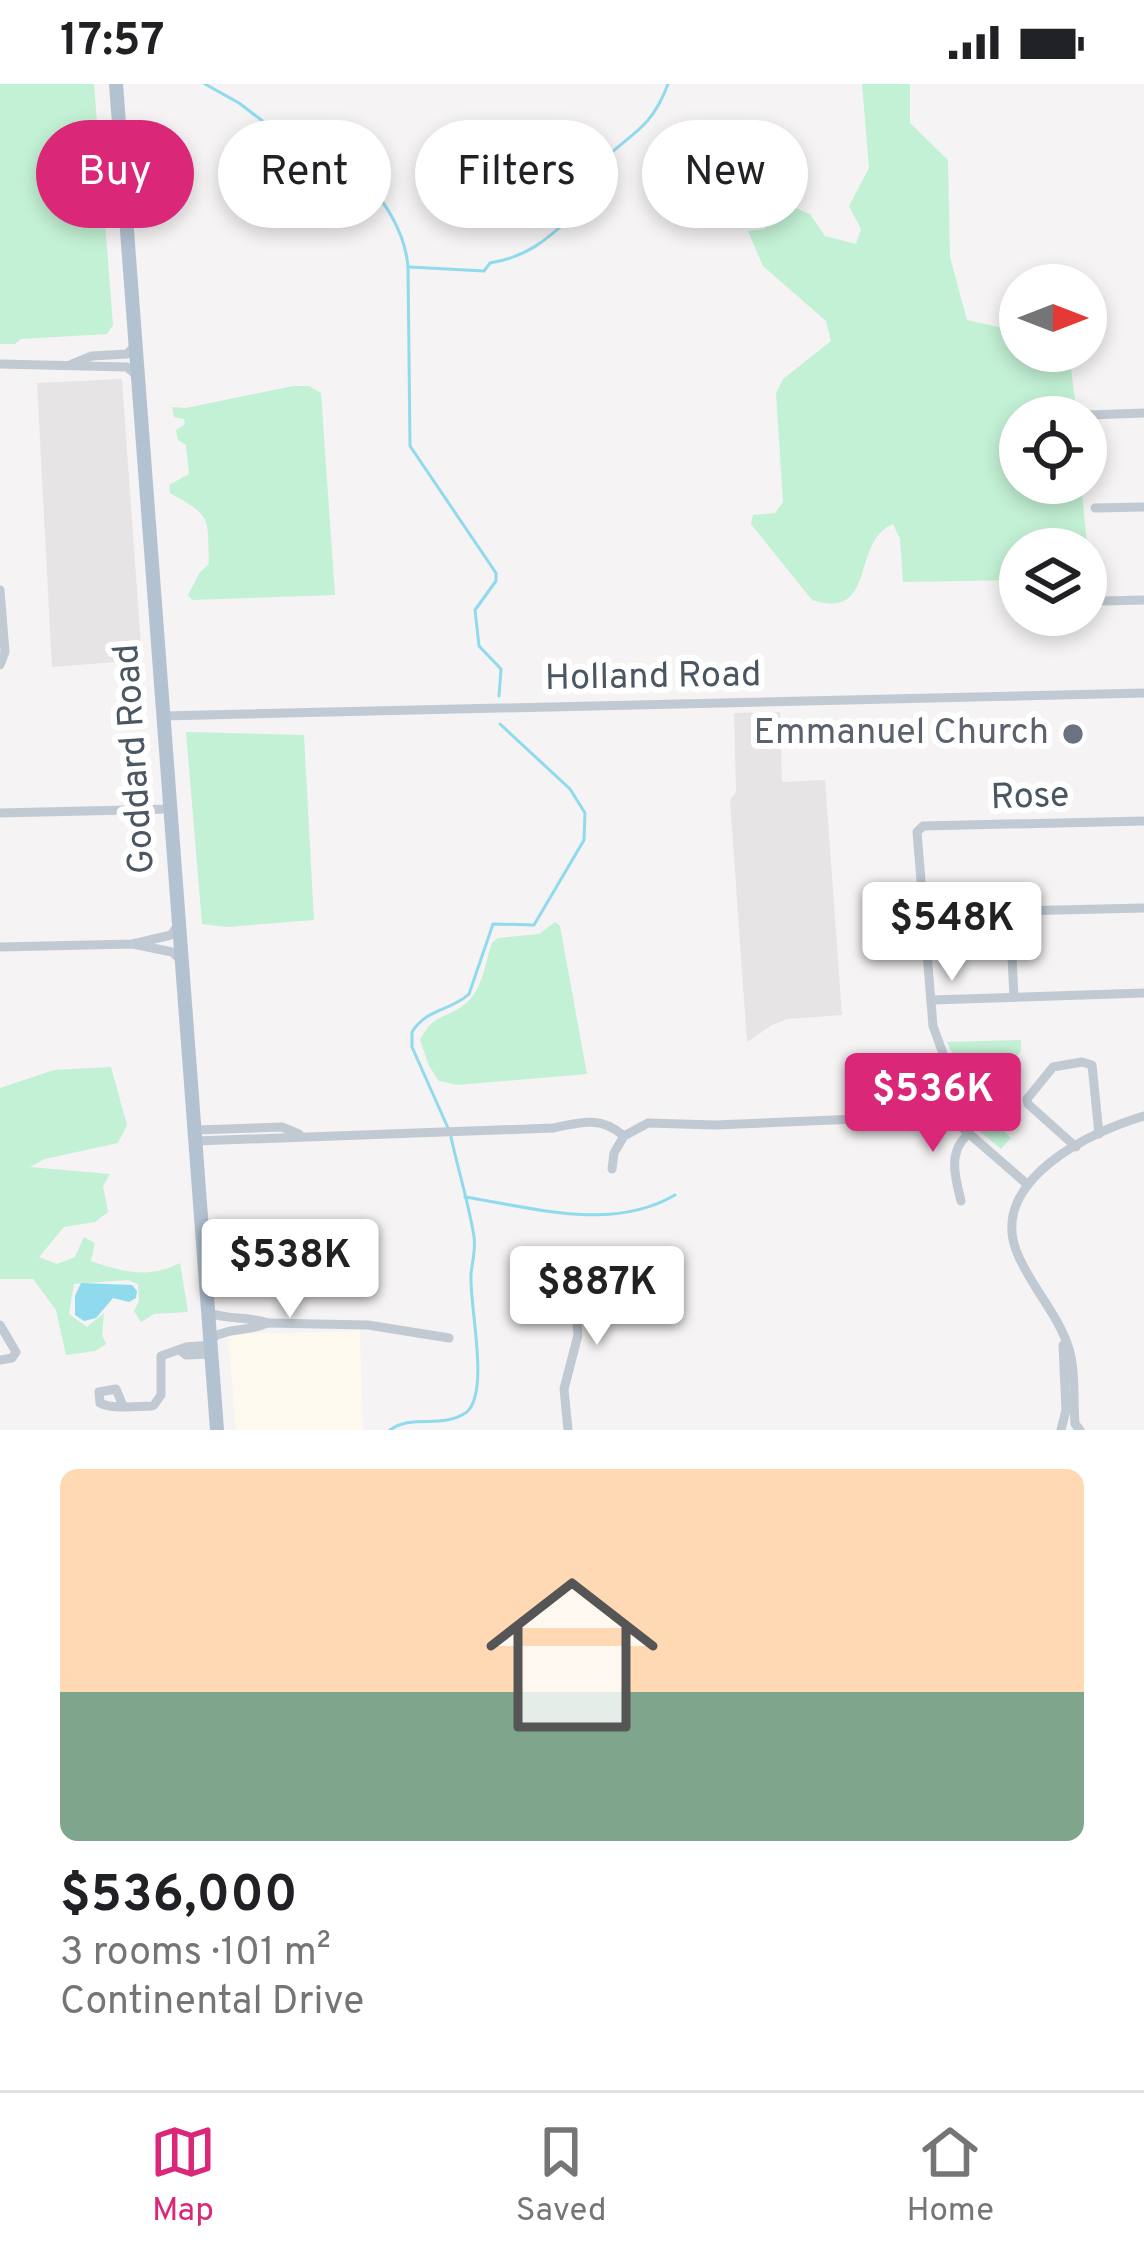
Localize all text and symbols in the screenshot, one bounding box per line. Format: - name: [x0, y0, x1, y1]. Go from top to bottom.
- text: 17:57: [60, 14, 165, 71]
- chip: Buy: [36, 120, 194, 228]
- chip: Rent: [218, 120, 391, 228]
- chip: Filters: [415, 120, 618, 228]
- chip: New: [642, 120, 808, 228]
- north arrow: [999, 264, 1107, 372]
- map controls: [999, 264, 1107, 636]
- button: locate: [999, 396, 1107, 504]
- button: layers: [999, 528, 1107, 636]
- street label: Goddard Road: [105, 642, 167, 876]
- street label: Holland Road: [544, 653, 762, 703]
- place label: Emmanuel Church: [754, 711, 1049, 757]
- marker: Emmanuel Church: [1060, 721, 1086, 747]
- street label: Rose: [990, 774, 1070, 822]
- pin: $548K: [868, 882, 1036, 984]
- text: $548K: [889, 896, 1015, 945]
- pin: $536K: [849, 1053, 1017, 1155]
- text: $536K: [872, 1067, 994, 1116]
- pin: $538K: [206, 1219, 374, 1321]
- text: $538K: [229, 1233, 351, 1282]
- pin: $887K: [513, 1246, 681, 1348]
- text: $887K: [537, 1260, 657, 1309]
- icon: home: [464, 1547, 680, 1763]
- text: $536,000: [60, 1865, 298, 1930]
- text: 3 rooms · 101 m²: [60, 1930, 331, 1979]
- text: Continental Drive: [60, 1979, 364, 2028]
- tab: Map: [150, 2119, 216, 2233]
- tab: Saved: [516, 2119, 607, 2233]
- tab: Home: [906, 2119, 994, 2233]

